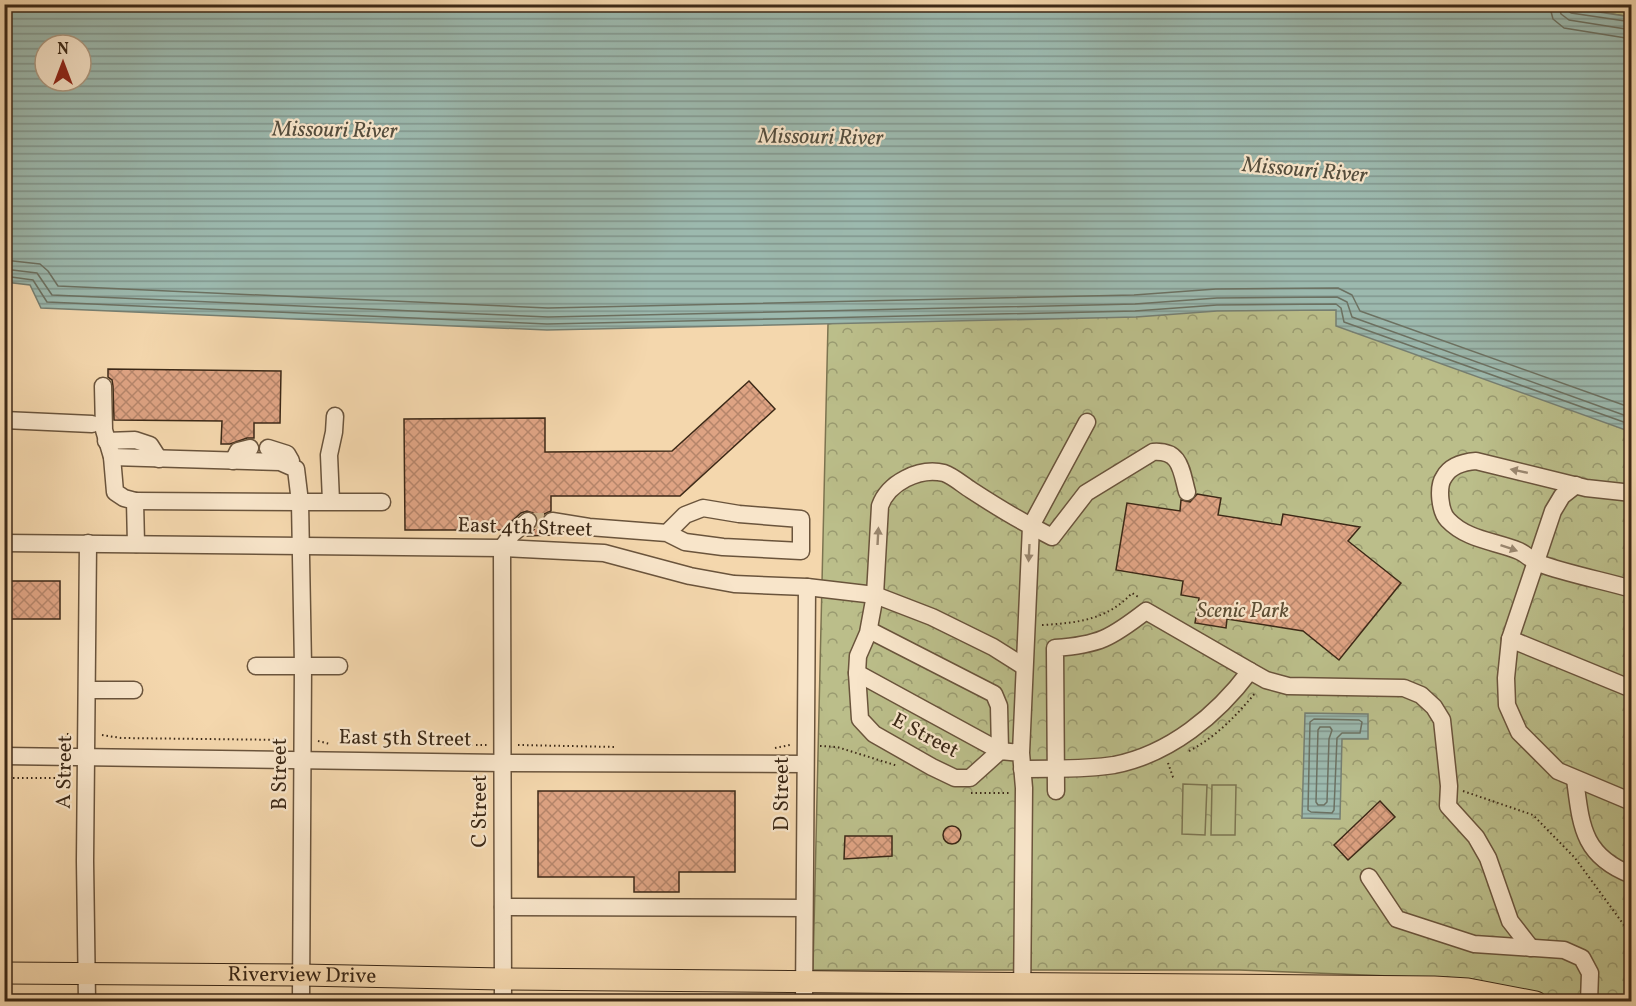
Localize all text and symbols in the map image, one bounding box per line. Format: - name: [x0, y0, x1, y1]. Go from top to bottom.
- north arrow: [33, 33, 93, 93]
- text: N: [57, 39, 69, 61]
- water label: Missouri River: [271, 114, 399, 148]
- water label: Missouri River: [757, 121, 885, 155]
- water label: Missouri River: [1240, 150, 1369, 192]
- one-way arrow: [1510, 465, 1528, 475]
- street label: East 4th Street: [457, 511, 593, 545]
- one-way arrow: [874, 527, 883, 546]
- one-way arrow: [1500, 543, 1518, 553]
- one-way arrow: [1025, 544, 1034, 563]
- park label: Scenic Park: [1197, 597, 1289, 626]
- street label: E Street: [886, 706, 964, 766]
- street label: East 5th Street: [338, 723, 472, 755]
- street label: A Street: [50, 735, 80, 809]
- street label: B Street: [266, 738, 295, 810]
- street label: D Street: [768, 757, 797, 831]
- street label: C Street: [466, 775, 495, 847]
- street label: Riverview Drive: [228, 960, 377, 991]

